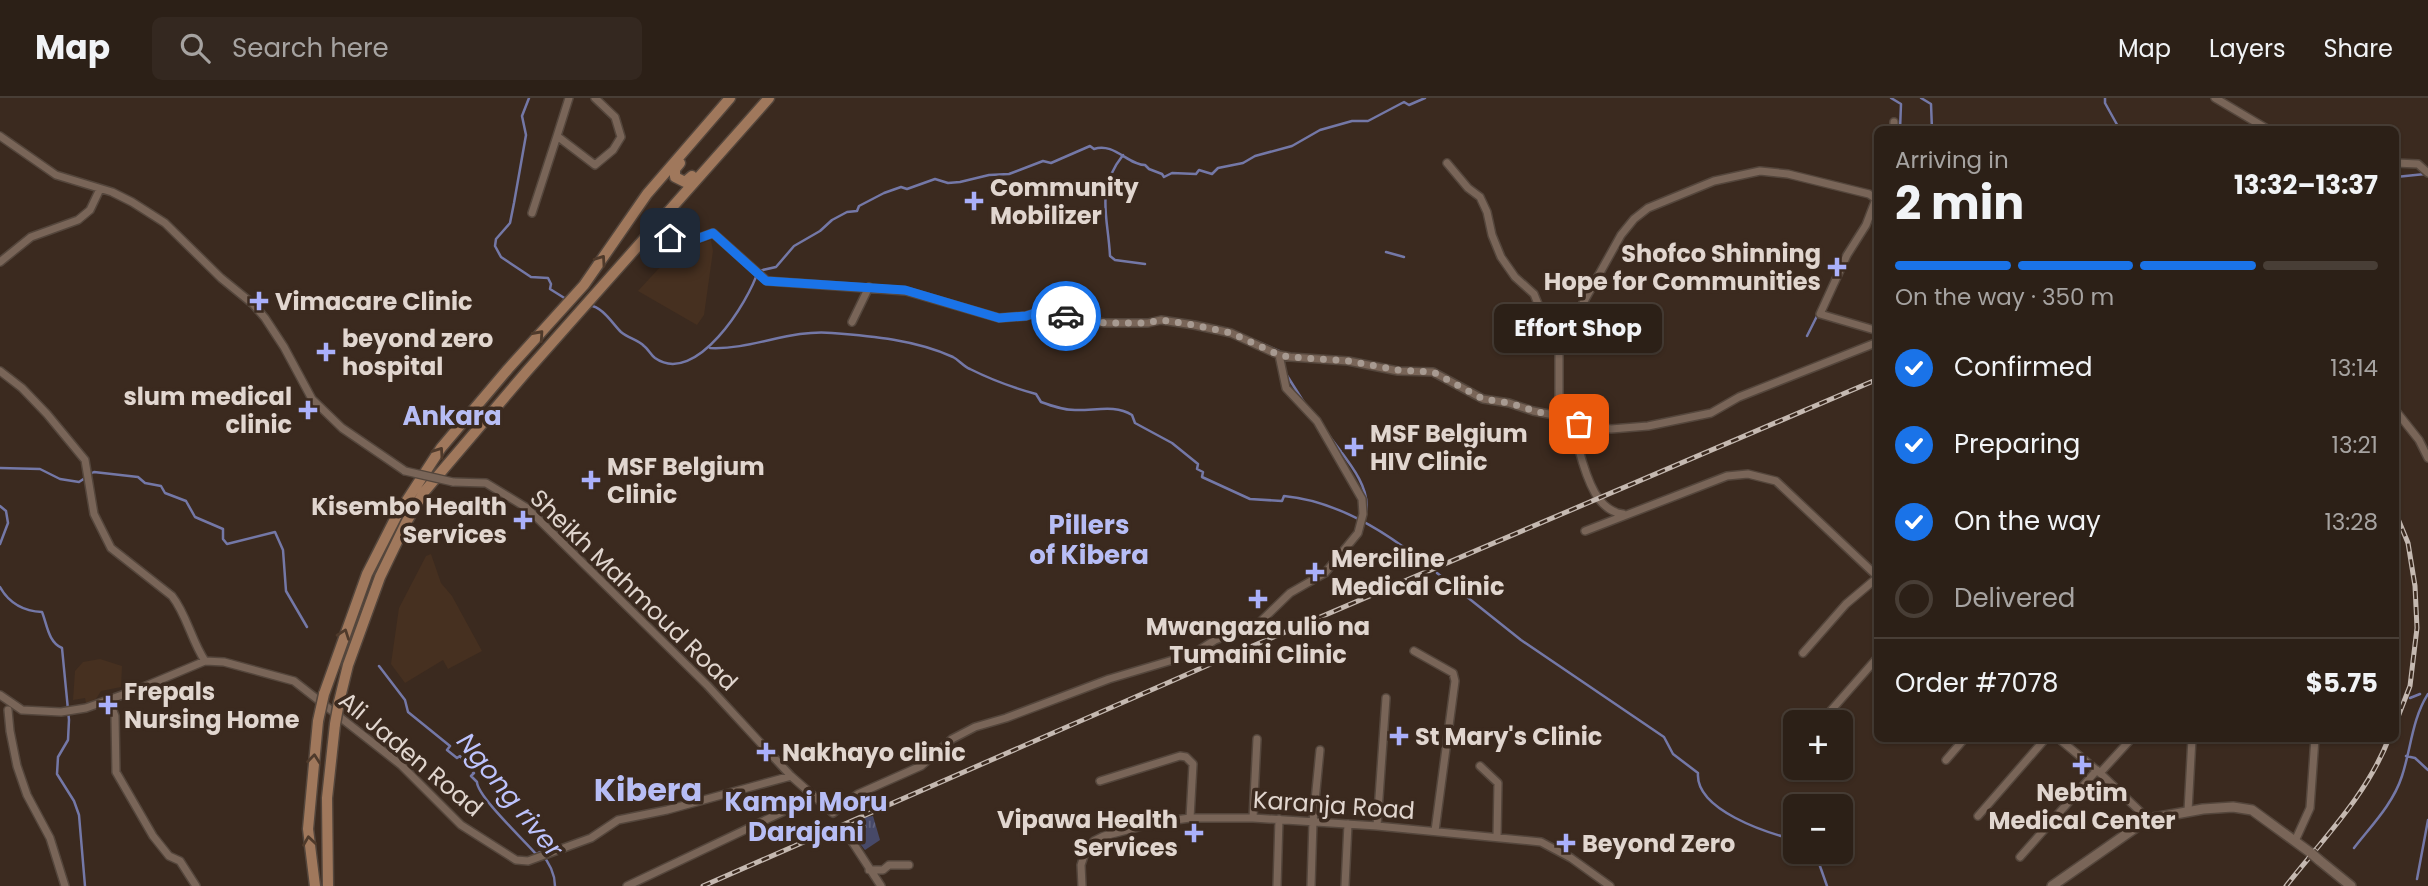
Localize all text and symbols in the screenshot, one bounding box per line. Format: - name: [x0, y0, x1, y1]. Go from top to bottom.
- search box: [152, 17, 642, 80]
- text: Map: [35, 24, 110, 71]
- icon: search: [176, 29, 214, 67]
- text: Search here: [232, 30, 389, 66]
- text: Map: [2118, 32, 2171, 65]
- text: Layers: [2209, 32, 2285, 65]
- text: Share: [2323, 32, 2393, 65]
- text: Arriving in: [1895, 144, 2009, 176]
- text: 13:32–13:37: [2234, 167, 2378, 203]
- place label: Community Mobilizer: [990, 171, 1140, 232]
- text: 2 min: [1895, 171, 2024, 235]
- marker: Community Mobilizer: [964, 191, 984, 211]
- pin: [640, 208, 700, 268]
- icon: home: [651, 219, 689, 257]
- place label: Shofco Shinning Hope for Communities: [1544, 237, 1821, 298]
- one-way arrow: [593, 255, 605, 268]
- marker: Shofco Shinning Hope for Communities: [1827, 257, 1847, 277]
- courier: [1031, 281, 1101, 351]
- text: On the way · 350 m: [1895, 281, 2114, 313]
- place label: Vimacare Clinic: [275, 285, 473, 318]
- marker: Vimacare Clinic: [249, 291, 269, 311]
- icon: car: [1047, 297, 1085, 335]
- callout: Effort Shop: [1495, 305, 1663, 354]
- text: Effort Shop: [1514, 312, 1642, 344]
- place label: beyond zero hospital: [342, 322, 493, 383]
- one-way arrow: [531, 330, 543, 343]
- marker: beyond zero hospital: [316, 342, 336, 362]
- icon: check: [1895, 349, 1933, 387]
- text: Confirmed: [1954, 349, 2092, 385]
- text: 13:14: [2330, 352, 2378, 384]
- place label: slum medical clinic: [123, 380, 292, 441]
- pin: [1549, 394, 1609, 454]
- district label: Ankara: [402, 398, 502, 434]
- marker: slum medical clinic: [298, 400, 318, 420]
- icon: bag: [1560, 405, 1598, 443]
- place label: MSF Belgium HIV Clinic: [1370, 417, 1528, 478]
- icon: check: [1895, 426, 1933, 464]
- text: Preparing: [1954, 426, 2080, 462]
- text: 13:21: [2332, 429, 2378, 461]
- marker: MSF Belgium HIV Clinic: [1344, 437, 1364, 457]
- one-way arrow: [431, 447, 443, 460]
- place label: MSF Belgium Clinic: [607, 450, 765, 511]
- marker: MSF Belgium Clinic: [581, 470, 601, 490]
- street label: Sheikh Mahmoud Road: [523, 482, 745, 698]
- place label: Kisembo Health Services: [311, 490, 507, 551]
- icon: check: [1895, 503, 1933, 541]
- text: On the way: [1954, 503, 2101, 539]
- text: 13:28: [2324, 506, 2378, 538]
- district label: Pillers of Kibera: [1029, 507, 1149, 573]
- marker: Kisembo Health Services: [513, 510, 533, 530]
- place label: Merciline Medical Clinic: [1331, 542, 1504, 603]
- marker: Merciline Medical Clinic: [1305, 562, 1325, 582]
- text: Delivered: [1954, 580, 2075, 616]
- marker: Mwangaza ulio na Tumaini Clinic: [1248, 589, 1268, 609]
- place label: Mwangaza ulio na Tumaini Clinic: [1146, 610, 1370, 671]
- one-way arrow: [336, 628, 350, 640]
- text: Order #7078: [1895, 665, 2058, 701]
- text: $5.75: [2306, 665, 2378, 701]
- place label: Frepals Nursing Home: [124, 675, 300, 736]
- street label: Ali Jaden Road: [332, 684, 490, 824]
- marker: Frepals Nursing Home: [98, 695, 118, 715]
- map controls: [1783, 710, 1853, 864]
- button: +: [1783, 710, 1853, 780]
- place label: St Mary's Clinic: [1415, 720, 1602, 753]
- water label: Ngong river: [449, 725, 572, 866]
- marker: St Mary's Clinic: [1389, 726, 1409, 746]
- place label: Nakhayo clinic: [782, 736, 966, 769]
- marker: Nakhayo clinic: [756, 742, 776, 762]
- one-way arrow: [306, 753, 321, 764]
- marker: Nebtim Medical Center: [2072, 755, 2092, 775]
- district label: Kibera: [594, 767, 702, 812]
- place label: Nebtim Medical Center: [1988, 776, 2176, 837]
- street label: Karanja Road: [1252, 783, 1416, 827]
- district label: Kampi Moru Darajani: [724, 784, 888, 850]
- button: −: [1783, 794, 1853, 864]
- place label: Vipawa Health Services: [997, 803, 1178, 864]
- marker: Vipawa Health Services: [1184, 823, 1204, 843]
- place label: Beyond Zero: [1582, 827, 1735, 860]
- marker: Beyond Zero: [1556, 833, 1576, 853]
- one-way arrow: [302, 836, 317, 847]

